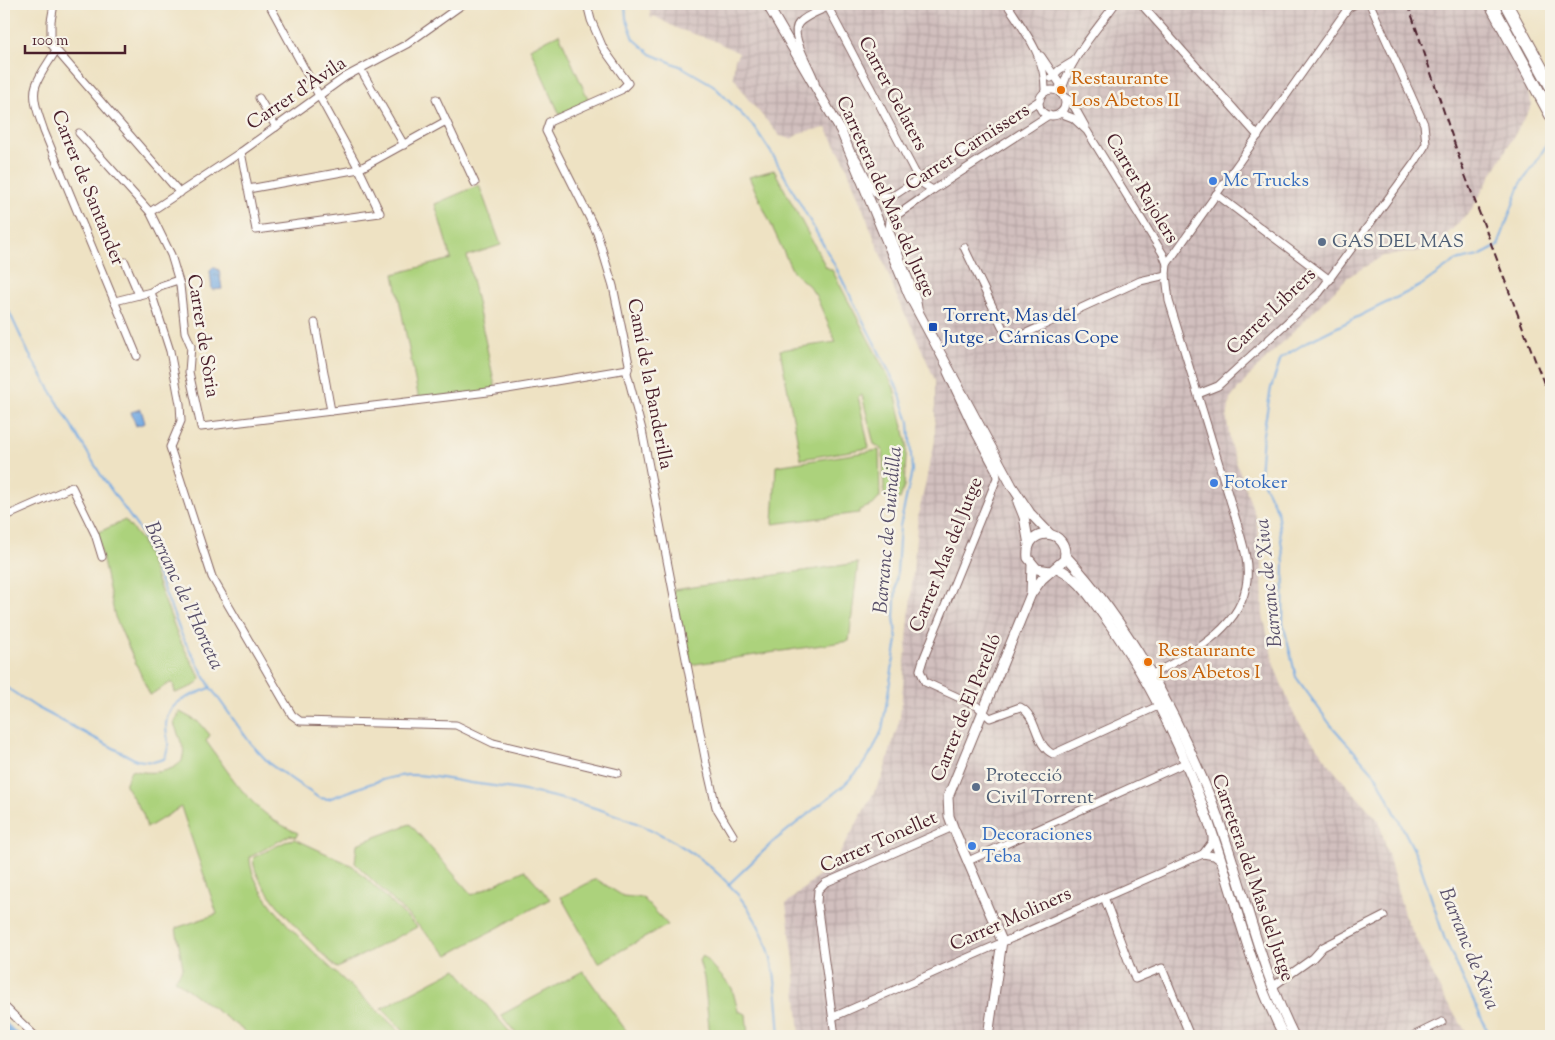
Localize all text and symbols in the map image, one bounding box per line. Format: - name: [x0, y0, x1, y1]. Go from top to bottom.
- scale bar: [25, 22, 125, 54]
- text: 100 m: [32, 31, 69, 52]
- street label: Carrer Gelaters: [851, 32, 933, 156]
- street label: Carrer d'Àvila: [242, 51, 352, 137]
- place label: Restaurante Los Abetos II: [1071, 66, 1180, 115]
- marker: Restaurante Los Abetos II: [1055, 84, 1067, 96]
- street label: Carretera del Mas del Jutge: [828, 92, 942, 302]
- street label: Carrer Carnissers: [900, 98, 1036, 198]
- street label: Carrer de Santander: [44, 106, 130, 270]
- street label: Carrer Rajolers: [1097, 129, 1185, 249]
- place label: Mc Trucks: [1223, 168, 1309, 195]
- marker: Mc Trucks: [1207, 175, 1219, 187]
- place label: GAS DEL MAS: [1332, 229, 1464, 256]
- marker: GAS DEL MAS: [1316, 236, 1328, 248]
- street label: Carrer Librers: [1221, 262, 1323, 362]
- street label: Carrer de Sòria: [179, 273, 225, 400]
- street label: Camí de la Banderilla: [619, 296, 679, 472]
- place label: Torrent, Mas del Jutge - Cárnicas Cope: [942, 303, 1119, 352]
- marker: Torrent, Mas del Jutge - Cárnicas Cope: [927, 321, 939, 333]
- water label: Barranc de Guindilla: [867, 445, 911, 615]
- place label: Fotoker: [1224, 470, 1287, 497]
- street label: Carrer Mas del Jutge: [904, 473, 991, 637]
- marker: Fotoker: [1208, 477, 1220, 489]
- water label: Barranc de l'Horteta: [136, 517, 230, 675]
- water label: Barranc de Xiva: [1249, 517, 1291, 649]
- street label: Carrer de El Perelló: [925, 630, 1009, 786]
- place label: Restaurante Los Abetos I: [1158, 638, 1260, 687]
- marker: Restaurante Los Abetos I: [1142, 656, 1154, 668]
- place label: Protecció Civil Torrent: [986, 763, 1094, 812]
- street label: Carretera del Mas del Jutge: [1204, 771, 1300, 986]
- marker: Protecció Civil Torrent: [970, 781, 982, 793]
- street label: Carrer Tonellet: [816, 805, 942, 881]
- place label: Decoraciones Teba: [982, 822, 1092, 871]
- marker: Decoraciones Teba: [966, 840, 978, 852]
- street label: Carrer Moliners: [946, 881, 1076, 959]
- water label: Barranc de Xiva: [1430, 884, 1506, 1014]

